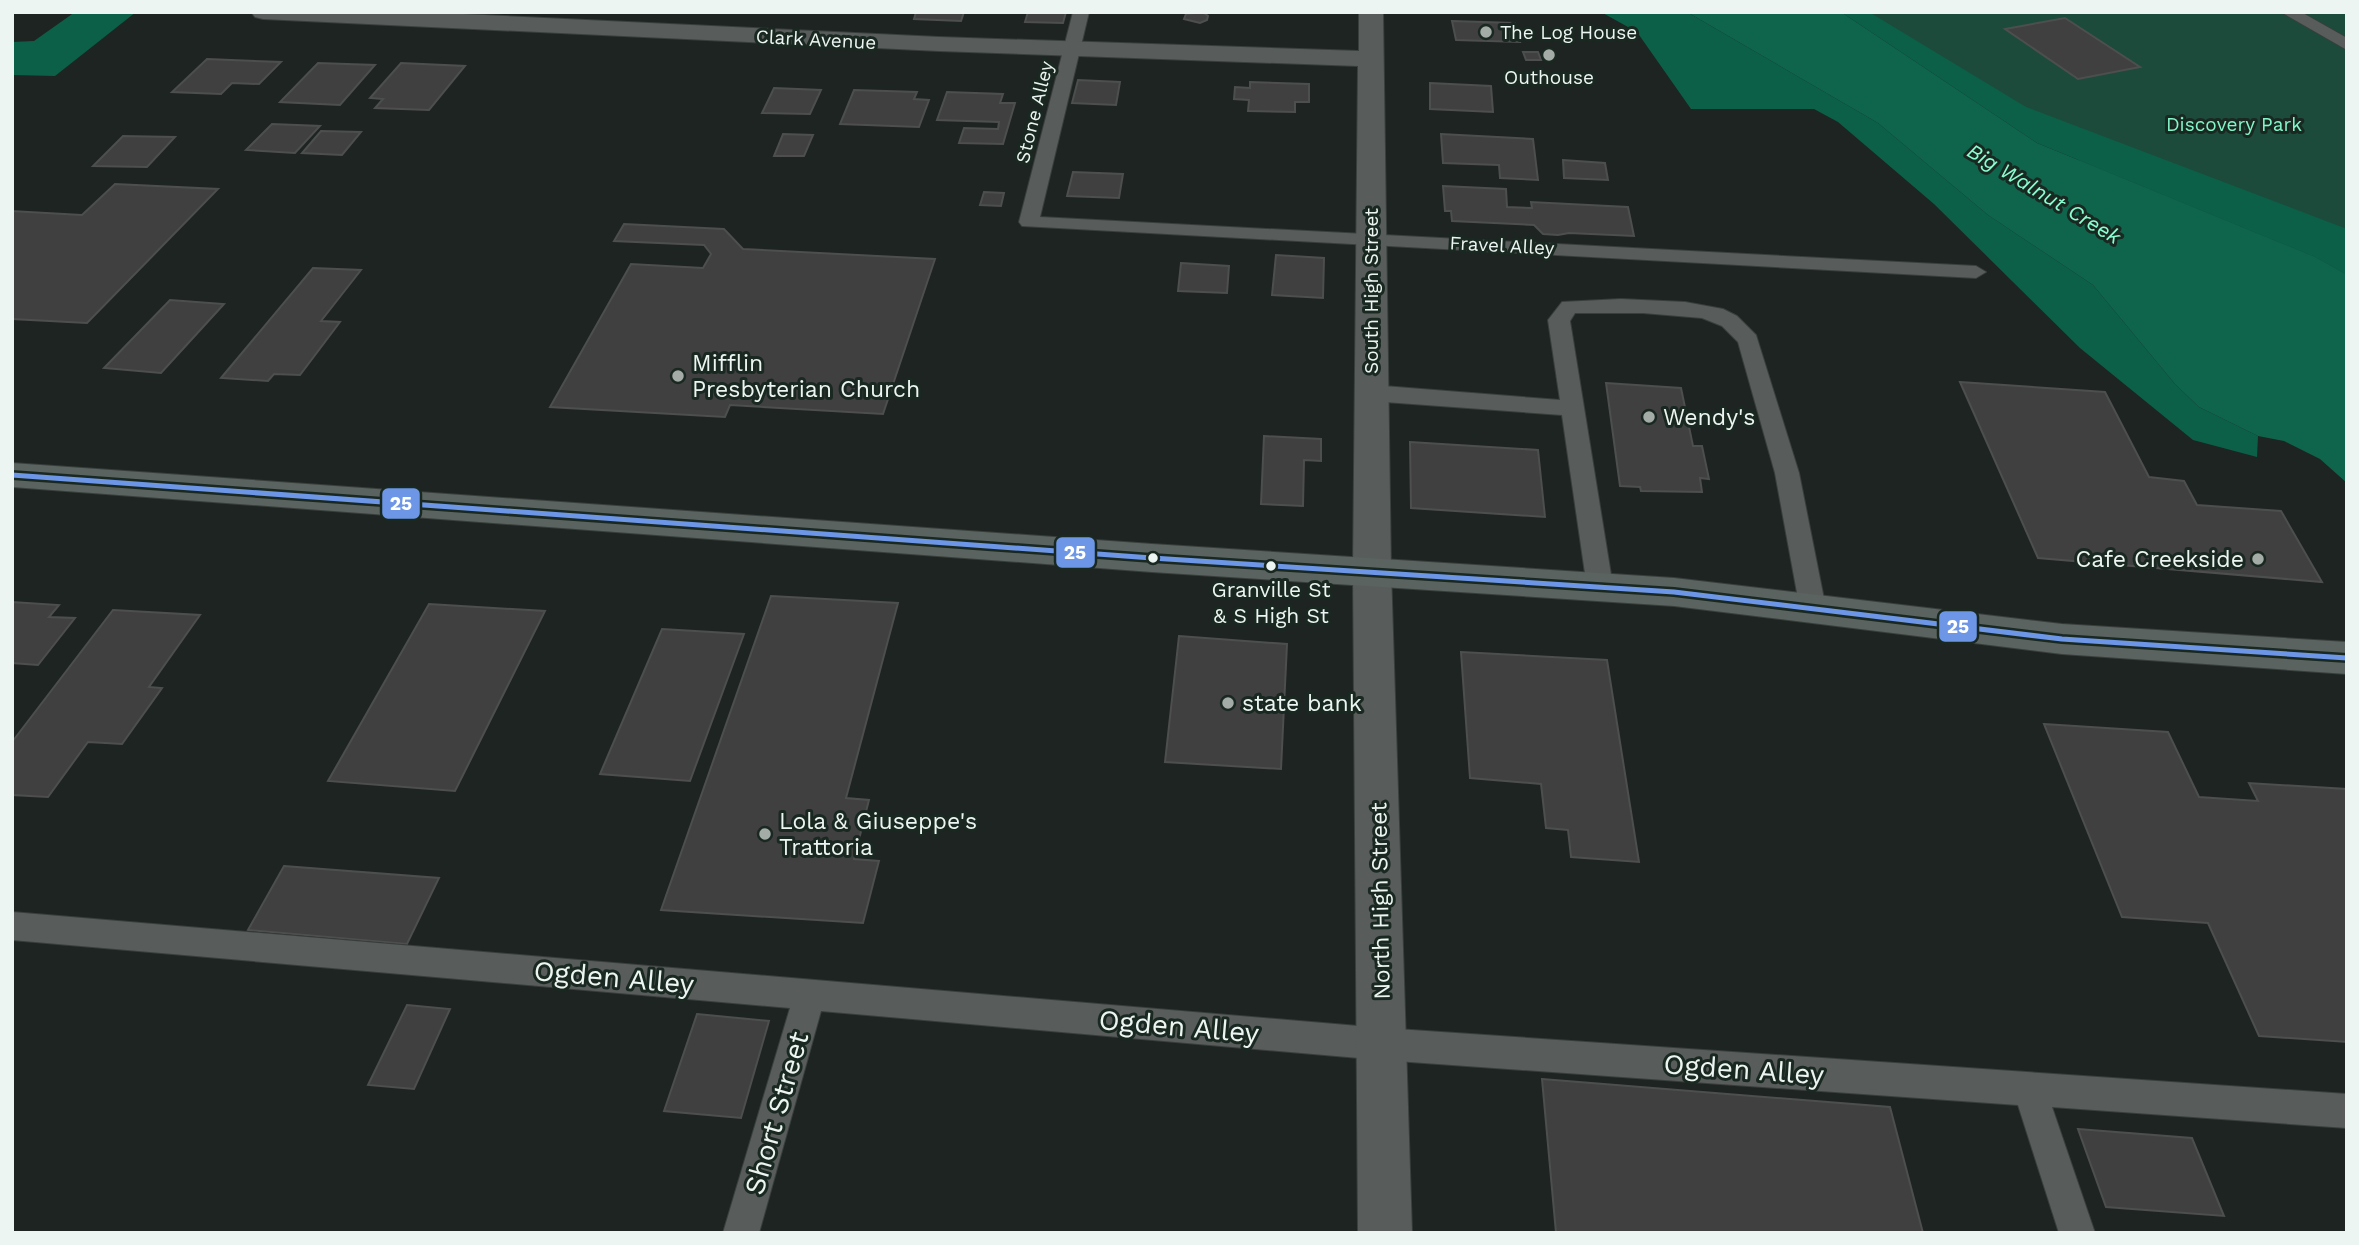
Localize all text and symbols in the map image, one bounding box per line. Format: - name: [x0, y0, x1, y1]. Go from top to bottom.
- place label: The Log House: [1500, 21, 1637, 44]
- marker: The Log House: [1478, 24, 1494, 40]
- street label: Clark Avenue: [755, 25, 877, 54]
- marker: Outhouse: [1541, 47, 1557, 63]
- street label: Stone Alley: [1011, 58, 1058, 166]
- place label: Outhouse: [1504, 66, 1594, 89]
- park label: Discovery Park: [2166, 113, 2302, 136]
- water label: Big Walnut Creek: [1963, 138, 2126, 250]
- street label: South High Street: [1360, 208, 1383, 374]
- street label: Fravel Alley: [1449, 231, 1555, 260]
- place label: Mifflin Presbyterian Church: [692, 350, 920, 403]
- marker: Mifflin Presbyterian Church: [670, 368, 686, 384]
- place label: Wendy's: [1663, 404, 1755, 431]
- marker: Wendy's: [1641, 409, 1657, 425]
- line badge: 25: [381, 487, 421, 520]
- text: 25: [390, 492, 412, 515]
- line badge: 25: [1055, 536, 1096, 569]
- text: 25: [1064, 541, 1086, 564]
- place label: Cafe Creekside: [2075, 546, 2244, 573]
- unlabelled marker: [1146, 551, 1160, 565]
- marker: Cafe Creekside: [2250, 551, 2266, 567]
- marker: Granville St & S High St: [1264, 559, 1278, 573]
- place label: Granville St & S High St: [1212, 577, 1331, 628]
- line badge: 25: [1938, 610, 1978, 643]
- text: 25: [1947, 615, 1969, 638]
- place label: state bank: [1242, 690, 1362, 717]
- marker: state bank: [1220, 695, 1236, 711]
- street label: North High Street: [1365, 802, 1396, 1000]
- place label: Lola & Giuseppe's Trattoria: [779, 808, 977, 861]
- marker: Lola & Giuseppe's Trattoria: [757, 826, 773, 842]
- street label: Ogden Alley: [532, 954, 696, 1001]
- street label: Ogden Alley: [1097, 1003, 1261, 1050]
- street label: Short Street: [737, 1027, 816, 1199]
- street label: Ogden Alley: [1663, 1047, 1826, 1092]

